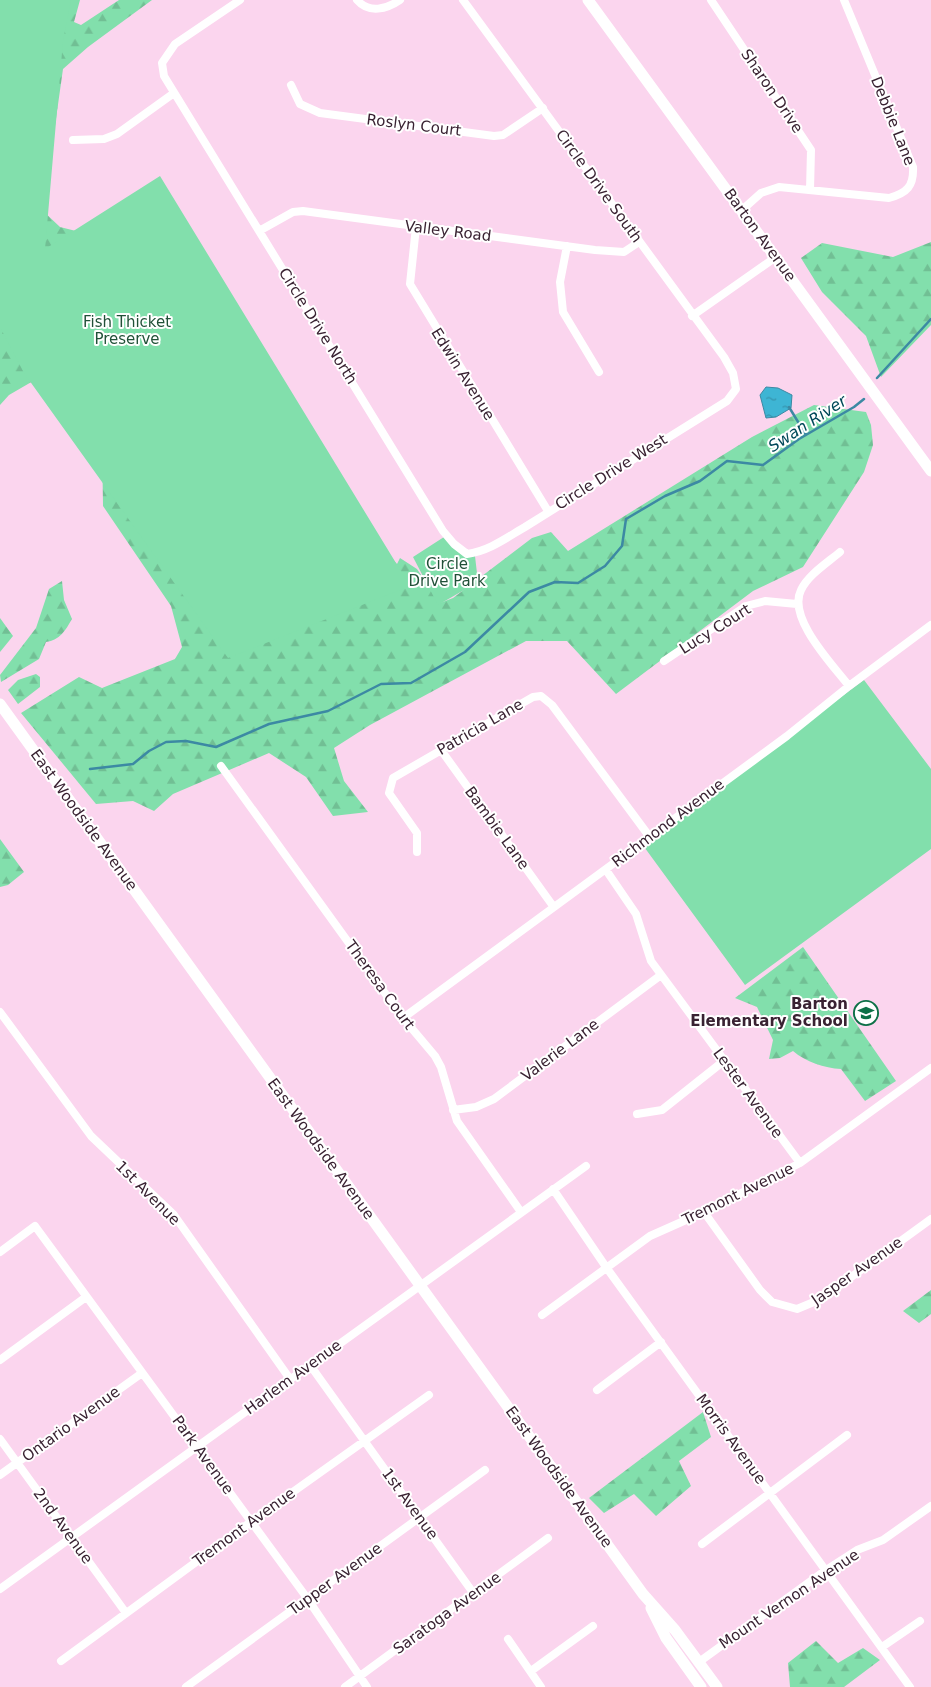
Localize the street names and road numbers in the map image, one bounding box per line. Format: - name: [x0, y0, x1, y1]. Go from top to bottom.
- street label: Sharon Drive: [737, 46, 807, 136]
- street label: Debbie Lane: [867, 74, 919, 168]
- street label: Roslyn Court: [366, 110, 462, 140]
- street label: Circle Drive South: [552, 126, 646, 246]
- street label: Barton Avenue: [720, 185, 800, 285]
- street label: Valley Road: [404, 217, 492, 245]
- street label: Circle Drive North: [275, 265, 361, 387]
- street label: Edwin Avenue: [427, 325, 499, 423]
- street label: Circle Drive West: [552, 430, 670, 514]
- street label: Lucy Court: [676, 600, 754, 658]
- street label: Patricia Lane: [434, 695, 526, 759]
- street label: East Woodside Avenue: [27, 746, 141, 894]
- street label: Richmond Avenue: [608, 775, 728, 871]
- street label: Bambie Lane: [461, 783, 533, 873]
- street label: Theresa Court: [341, 936, 418, 1033]
- street label: Valerie Lane: [518, 1015, 602, 1085]
- street label: Lester Avenue: [709, 1044, 787, 1142]
- street label: East Woodside Avenue: [264, 1075, 378, 1223]
- street label: 1st Avenue: [112, 1157, 184, 1229]
- street label: Tremont Avenue: [678, 1159, 797, 1229]
- street label: Jasper Avenue: [807, 1233, 906, 1310]
- street label: Harlem Avenue: [241, 1336, 345, 1418]
- street label: Ontario Avenue: [19, 1383, 123, 1465]
- street label: Morris Avenue: [692, 1391, 770, 1487]
- street label: East Woodside Avenue: [502, 1403, 616, 1551]
- street label: Park Avenue: [168, 1412, 238, 1498]
- street label: 1st Avenue: [378, 1465, 442, 1543]
- street label: Tremont Avenue: [189, 1484, 299, 1571]
- street label: 2nd Avenue: [30, 1485, 96, 1567]
- street label: Tupper Avenue: [284, 1539, 385, 1620]
- street label: Mount Vernon Avenue: [716, 1545, 862, 1653]
- street label: Saratoga Avenue: [390, 1568, 504, 1658]

